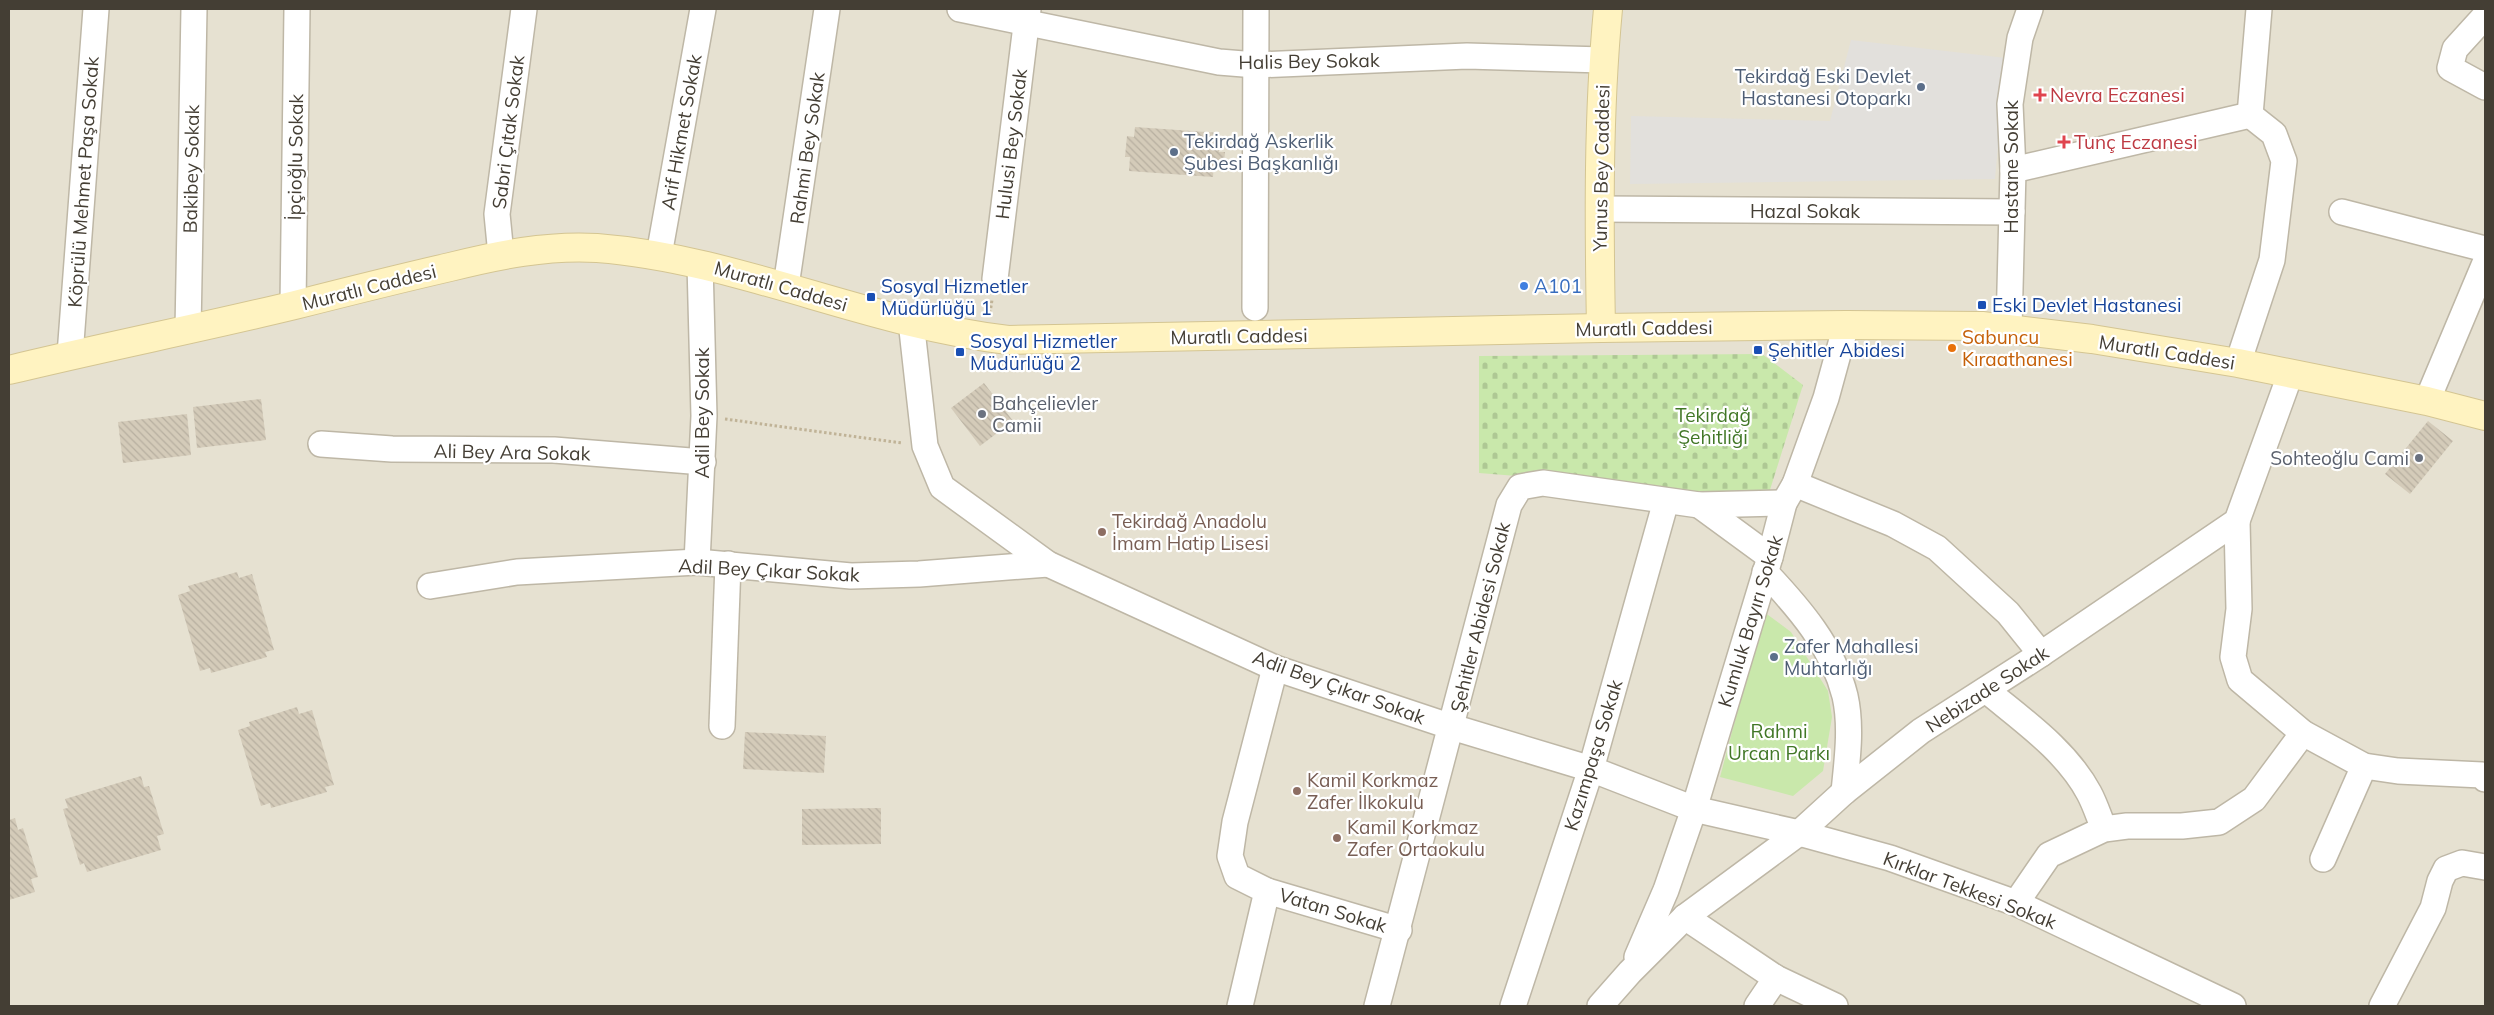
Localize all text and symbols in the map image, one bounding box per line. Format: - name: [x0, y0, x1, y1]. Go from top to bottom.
- street label: Halis Bey Sokak: [1238, 48, 1380, 74]
- street label: Arif Hikmet Sokak: [655, 52, 707, 212]
- street label: Sabri Çıtak Sokak: [487, 53, 529, 210]
- street label: Köprülü Mehmet Paşa Sokak: [62, 56, 104, 308]
- place label: Tekirdağ Eski Devlet Hastanesi Otoparkı: [1735, 64, 1911, 110]
- street label: Hulusi Bey Sokak: [990, 67, 1032, 221]
- street label: Rahmi Bey Sokak: [784, 70, 830, 226]
- marker: Tekirdağ Eski Devlet Hastanesi Otoparkı: [1915, 81, 1927, 93]
- place label: Nevra Eczanesi: [2050, 83, 2185, 107]
- street label: Yunus Bey Caddesi: [1588, 84, 1614, 253]
- marker: Nevra Eczanesi: [2034, 89, 2046, 101]
- street label: İpçioğlu Sokak: [282, 93, 308, 220]
- street label: Hastane Sokak: [1999, 100, 2023, 234]
- street label: Bakibey Sokak: [178, 104, 204, 234]
- place label: Tekirdağ Askerlik Şubesi Başkanlığı: [1184, 129, 1338, 175]
- place label: Tunç Eczanesi: [2074, 130, 2198, 154]
- marker: Tunç Eczanesi: [2058, 136, 2070, 148]
- marker: Tekirdağ Askerlik Şubesi Başkanlığı: [1168, 146, 1180, 158]
- street label: Hazal Sokak: [1750, 199, 1860, 223]
- street label: Muratlı Caddesi: [712, 256, 850, 316]
- street label: Muratlı Caddesi: [299, 259, 439, 315]
- place label: Sosyal Hizmetler Müdürlüğü 1: [881, 274, 1028, 320]
- place label: A101: [1534, 274, 1582, 298]
- marker: A101: [1518, 280, 1530, 292]
- marker: Sosyal Hizmetler Müdürlüğü 1: [865, 291, 877, 303]
- place label: Eski Devlet Hastanesi: [1992, 293, 2181, 317]
- marker: Eski Devlet Hastanesi: [1976, 299, 1988, 311]
- street label: Muratlı Caddesi: [1575, 315, 1713, 341]
- street label: Muratlı Caddesi: [1170, 323, 1308, 349]
- place label: Sabuncu Kıraathanesi: [1962, 325, 2073, 371]
- place label: Sosyal Hizmetler Müdürlüğü 2: [970, 329, 1117, 375]
- street label: Muratlı Caddesi: [2097, 329, 2237, 375]
- place label: Şehitler Abidesi: [1768, 338, 1905, 362]
- marker: Sabuncu Kıraathanesi: [1946, 342, 1958, 354]
- marker: Şehitler Abidesi: [1752, 344, 1764, 356]
- marker: Sosyal Hizmetler Müdürlüğü 2: [954, 346, 966, 358]
- street label: Adil Bey Sokak: [690, 347, 714, 479]
- place label: Bahçelievler Camii: [992, 391, 1098, 437]
- park label: Tekirdağ Şehitliği: [1675, 403, 1751, 449]
- marker: Bahçelievler Camii: [976, 408, 988, 420]
- street label: Ali Bey Ara Sokak: [433, 439, 591, 465]
- place label: Sohteoğlu Cami: [2270, 446, 2409, 470]
- marker: Sohteoğlu Cami: [2413, 452, 2425, 464]
- place label: Tekirdağ Anadolu İmam Hatip Lisesi: [1112, 509, 1269, 555]
- street label: Şehitler Abidesi Sokak: [1445, 519, 1515, 715]
- marker: Tekirdağ Anadolu İmam Hatip Lisesi: [1096, 526, 1108, 538]
- street label: Kumluk Bayırı Sokak: [1712, 532, 1788, 710]
- street label: Adil Bey Çıkar Sokak: [678, 553, 860, 587]
- place label: Zafer Mahallesi Muhtarlığı: [1784, 634, 1918, 680]
- street label: Nebizade Sokak: [1921, 640, 2053, 738]
- street label: Adil Bey Çıkar Sokak: [1250, 645, 1429, 729]
- marker: Zafer Mahallesi Muhtarlığı: [1768, 651, 1780, 663]
- street label: Kazımpaşa Sokak: [1559, 676, 1627, 833]
- park label: Rahmi Urcan Parkı: [1728, 719, 1830, 765]
- place label: Kamil Korkmaz Zafer İlkokulu: [1307, 768, 1439, 814]
- marker: Kamil Korkmaz Zafer İlkokulu: [1291, 785, 1303, 797]
- place label: Kamil Korkmaz Zafer Ortaokulu: [1347, 815, 1485, 861]
- marker: Kamil Korkmaz Zafer Ortaokulu: [1331, 832, 1343, 844]
- street label: Kırklar Tekkesi Sokak: [1880, 846, 2060, 934]
- street label: Vatan Sokak: [1276, 882, 1390, 938]

